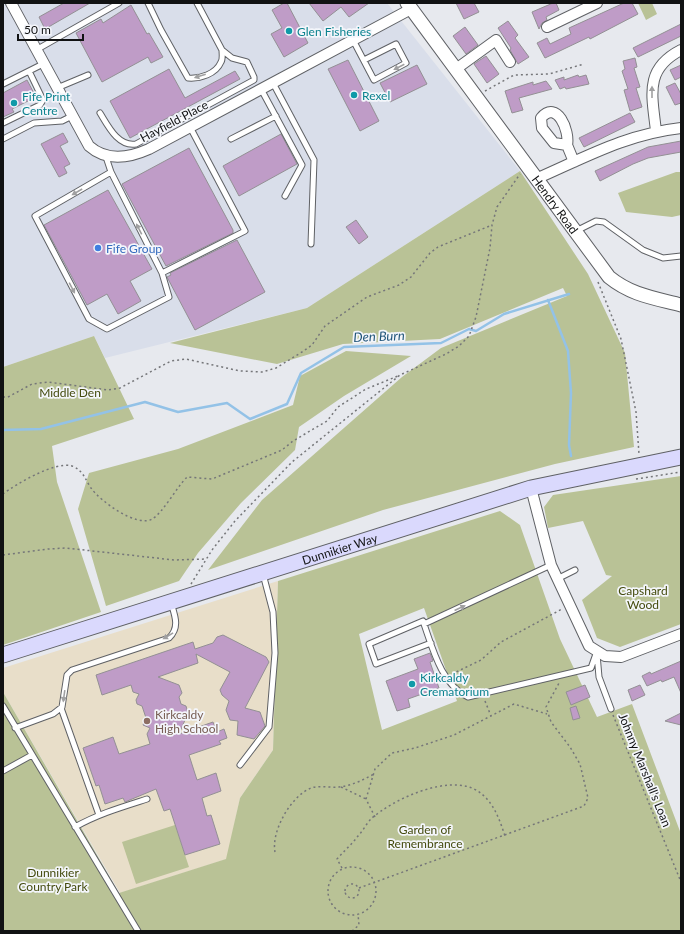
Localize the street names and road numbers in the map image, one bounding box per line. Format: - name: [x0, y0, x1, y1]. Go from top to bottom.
- street label: Hayfield Place: [137, 97, 211, 145]
- street label: Hendry Road: [529, 172, 582, 236]
- street label: Dunnikier Way: [300, 529, 380, 567]
- street label: Johnny Marshall's Loan: [615, 711, 675, 829]

